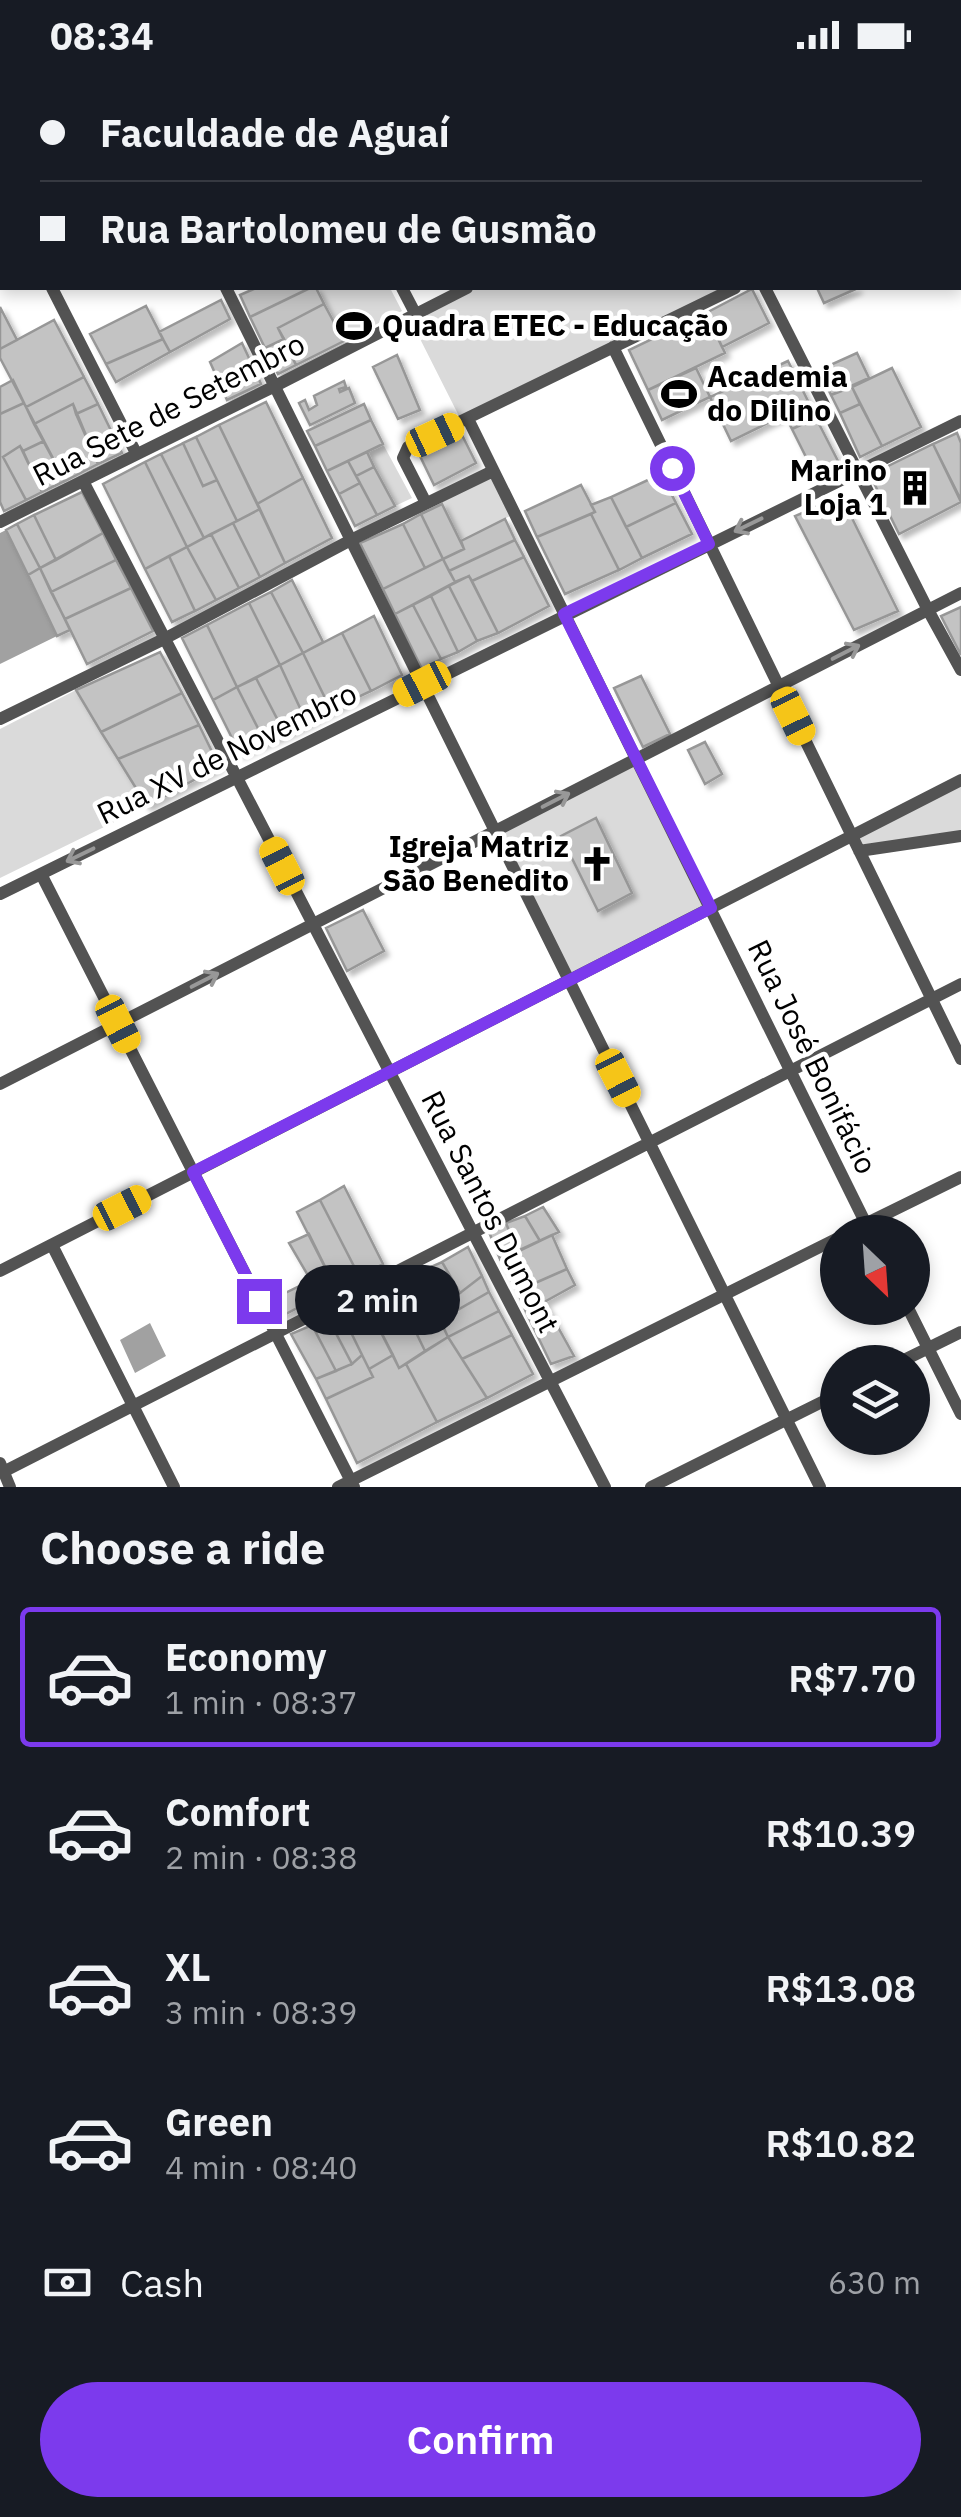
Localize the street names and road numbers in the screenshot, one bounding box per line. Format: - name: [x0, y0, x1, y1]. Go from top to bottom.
- street label: Rua Sete de Setembro: [26, 323, 311, 494]
- street label: Rua XV de Novembro: [90, 673, 363, 832]
- street label: Rua José Bonifácio: [740, 933, 887, 1180]
- street label: Rua Santos Dumont: [413, 1084, 569, 1339]

